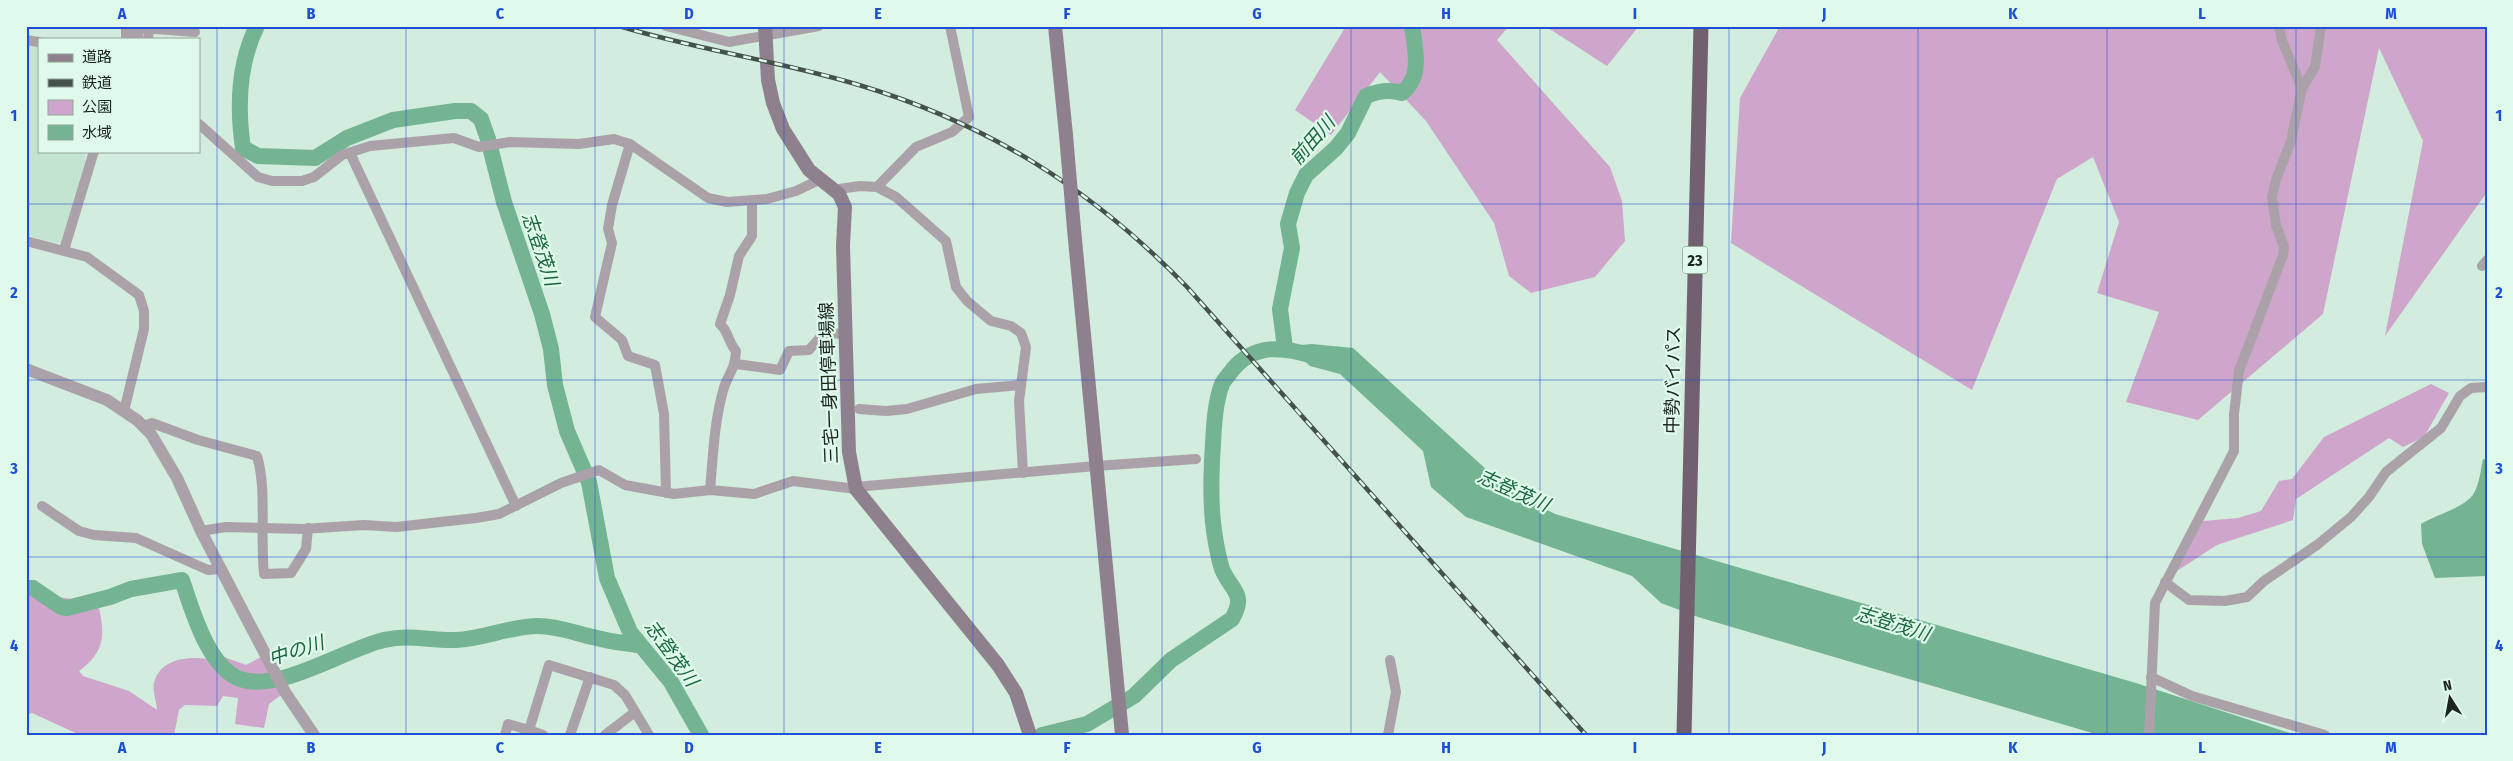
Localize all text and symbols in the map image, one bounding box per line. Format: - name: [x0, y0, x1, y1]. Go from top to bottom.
- text: A: [117, 4, 127, 23]
- text: B: [307, 4, 316, 23]
- text: C: [496, 4, 505, 23]
- text: D: [684, 4, 694, 23]
- text: E: [874, 4, 882, 23]
- text: F: [1063, 4, 1071, 23]
- text: G: [1252, 4, 1262, 23]
- text: H: [1441, 4, 1451, 23]
- text: I: [1633, 4, 1637, 23]
- text: J: [1821, 4, 1826, 23]
- text: K: [2008, 4, 2018, 23]
- text: L: [2198, 4, 2206, 23]
- text: M: [2385, 4, 2397, 23]
- legend: [38, 38, 200, 152]
- text: 道路: [82, 48, 112, 66]
- text: 鉄道: [82, 74, 112, 92]
- text: 公園: [82, 98, 112, 116]
- text: 1: [11, 106, 17, 125]
- text: 1: [2496, 106, 2502, 125]
- water label: 前田川: [1285, 110, 1341, 169]
- text: 水域: [82, 124, 112, 142]
- water label: 志登茂川: [517, 209, 564, 291]
- road number: 23: [1682, 246, 1708, 274]
- text: 2: [9, 283, 18, 302]
- text: 2: [2494, 283, 2503, 302]
- street label: 三宅一身田停車場線: [815, 302, 843, 464]
- street label: 中勢バイパス: [1661, 326, 1685, 434]
- text: 3: [9, 459, 18, 478]
- text: 3: [2494, 459, 2503, 478]
- water label: 志登茂川: [1474, 464, 1555, 517]
- water label: 志登茂川: [1853, 601, 1934, 646]
- water label: 志登茂川: [640, 616, 704, 692]
- water label: 中の川: [265, 630, 329, 670]
- text: 4: [10, 636, 18, 655]
- text: 4: [2495, 636, 2503, 655]
- north arrow: [2426, 674, 2476, 724]
- text: N: [2442, 677, 2453, 695]
- text: A: [117, 738, 127, 757]
- text: B: [307, 738, 316, 757]
- text: C: [496, 738, 505, 757]
- text: D: [684, 738, 694, 757]
- text: E: [874, 738, 882, 757]
- text: F: [1063, 738, 1071, 757]
- text: G: [1252, 738, 1262, 757]
- text: H: [1441, 738, 1451, 757]
- text: I: [1633, 738, 1637, 757]
- text: J: [1821, 738, 1826, 757]
- text: K: [2008, 738, 2018, 757]
- text: L: [2198, 738, 2206, 757]
- text: M: [2385, 738, 2397, 757]

